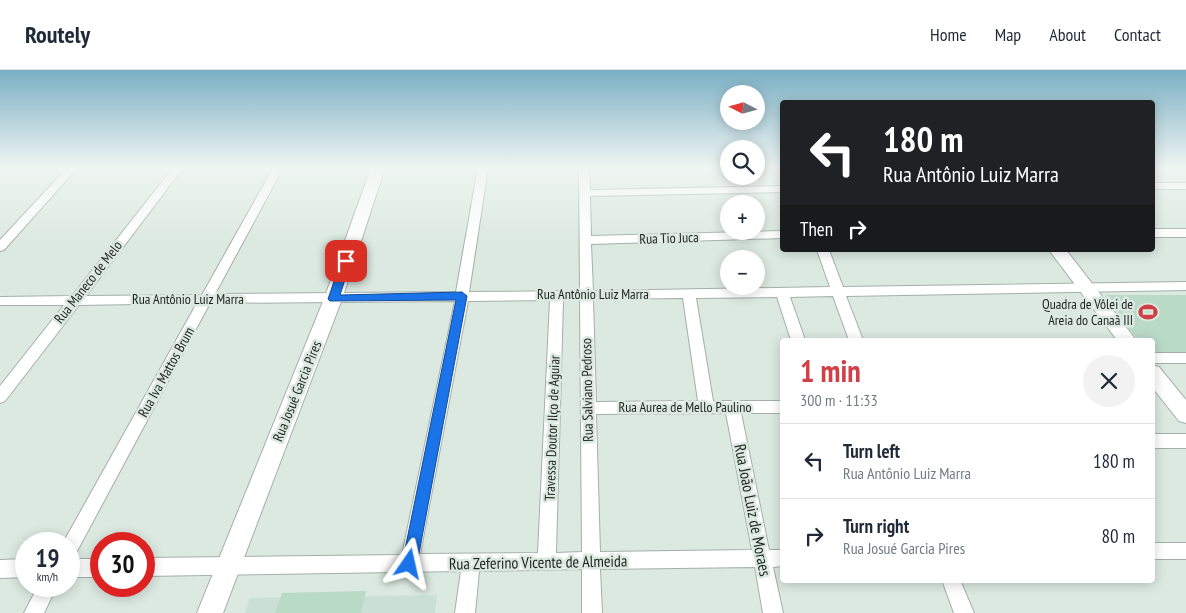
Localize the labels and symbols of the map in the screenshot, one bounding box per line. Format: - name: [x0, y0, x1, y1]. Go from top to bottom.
- north arrow: [720, 85, 765, 130]
- street label: Rua Tio Juca: [639, 228, 699, 248]
- street label: Rua Maneco de Melo: [50, 237, 126, 327]
- pin: [325, 240, 367, 282]
- street label: Rua Antônio Luiz Marra: [537, 285, 649, 303]
- street label: Rua Antônio Luiz Marra: [132, 290, 244, 308]
- place label: Quadra de Vôlei de Areia do Canaã III: [1042, 295, 1133, 329]
- sports icon: Quadra de Vôlei de Areia do Canaã III: [1137, 301, 1159, 323]
- street label: Rua Iva Mattos Brum: [134, 324, 198, 420]
- street label: Rua Josué Garcia Pires: [269, 338, 325, 444]
- street label: Rua Salviano Pedroso: [577, 338, 597, 442]
- street label: Travessa Doutor Ilço de Aguiar: [540, 355, 564, 501]
- street label: Rua Aurea de Mello Paulino: [618, 398, 752, 416]
- street label: Rua João Luiz de Moraes: [730, 442, 776, 578]
- speed limit sign: 30: [90, 532, 155, 597]
- position arrow: [382, 537, 434, 589]
- street label: Rua Zeferino Vicente de Almeida: [449, 550, 627, 574]

